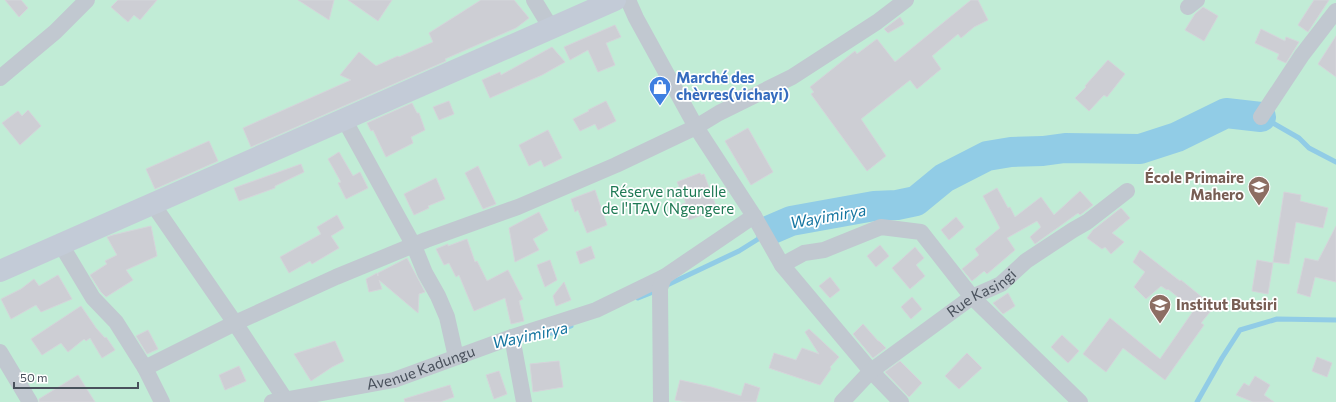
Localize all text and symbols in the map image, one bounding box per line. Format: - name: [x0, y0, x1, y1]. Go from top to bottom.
- place label: Marché des chèvres(vichayi): [676, 68, 789, 103]
- shop icon: Marché des chèvres(vichayi): [647, 74, 673, 107]
- place label: École Primaire Mahero: [1145, 168, 1244, 203]
- school or university icon: École Primaire Mahero: [1246, 174, 1272, 207]
- park label: Réserve naturelle de l'ITAV (Ngengere: [602, 182, 734, 217]
- water label: Wayimirya: [788, 199, 867, 232]
- street label: Rue Kasingi: [943, 265, 1019, 321]
- school or university icon: Institut Butsiri: [1147, 292, 1173, 325]
- place label: Institut Butsiri: [1176, 295, 1277, 313]
- water label: Wayimirya: [490, 317, 569, 352]
- street label: Avenue Kadungu: [365, 341, 477, 393]
- scale bar: [14, 364, 138, 390]
- text: 50 m: [20, 370, 48, 384]

